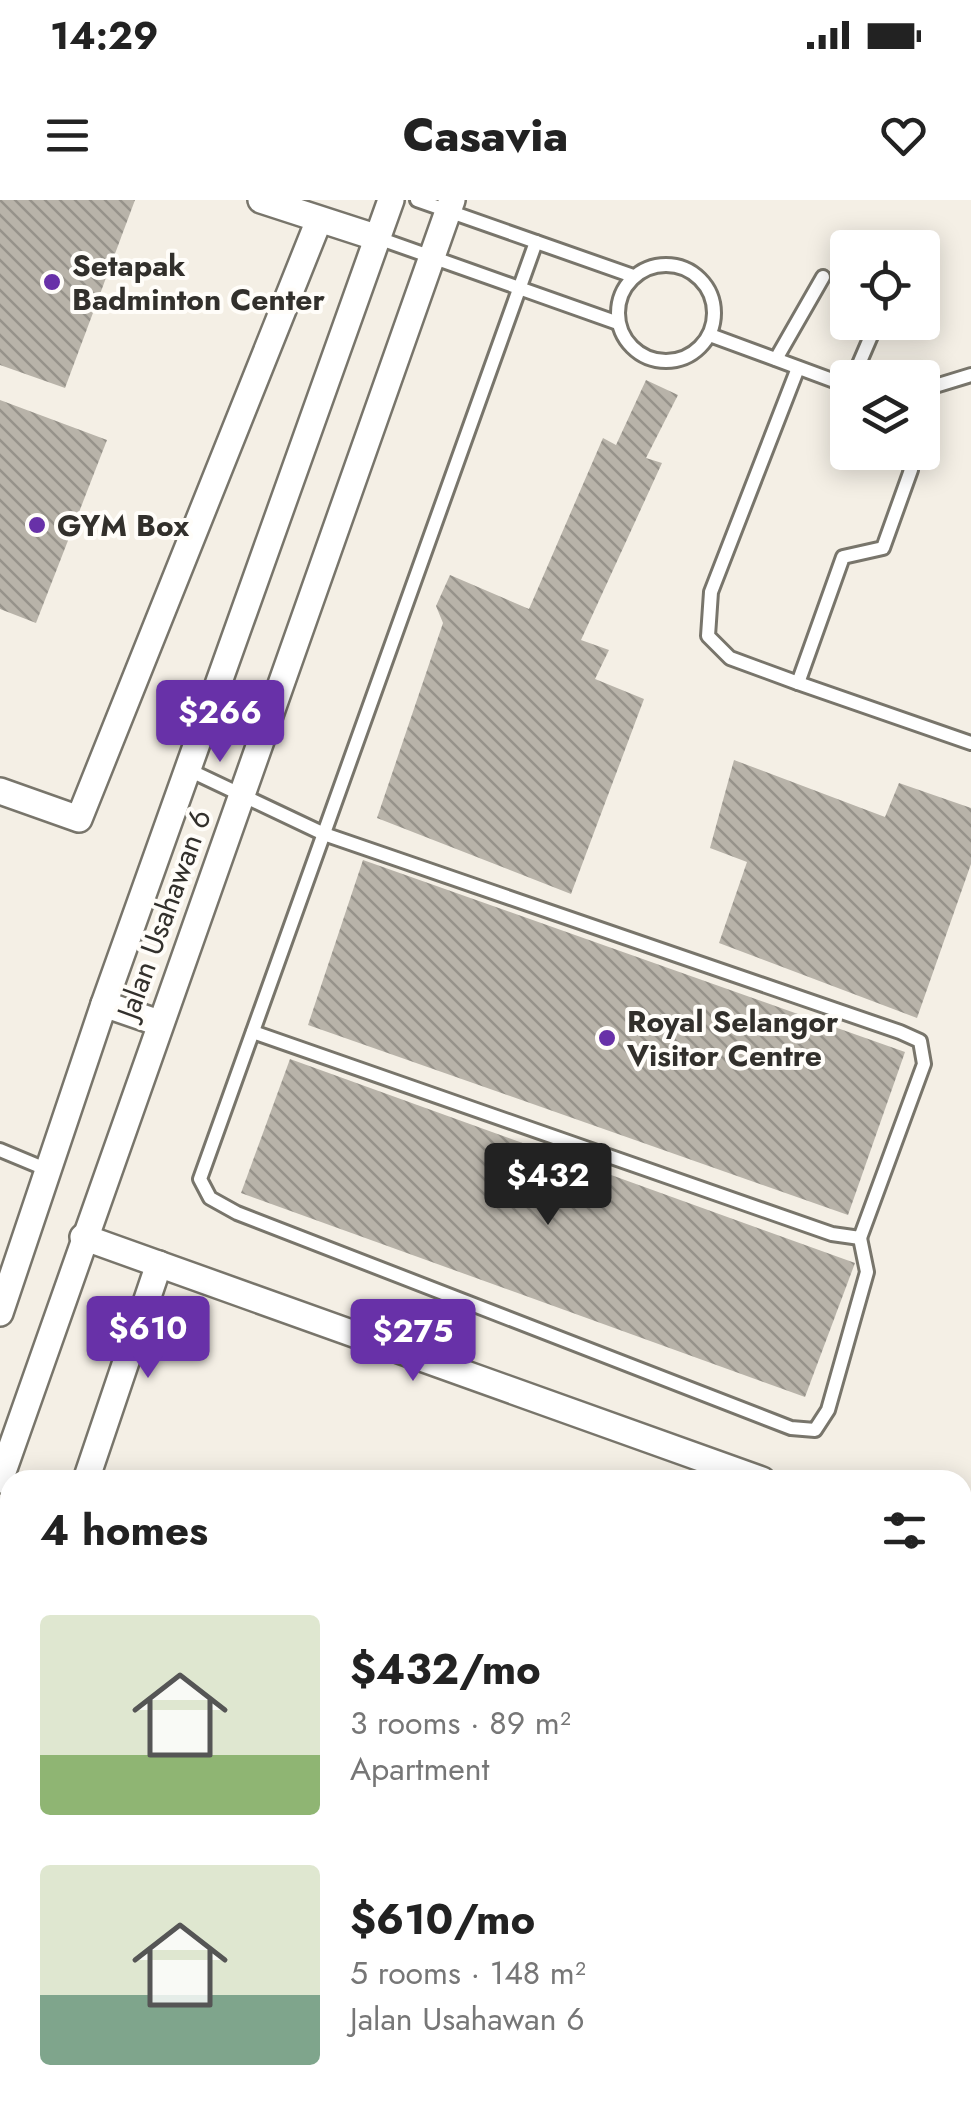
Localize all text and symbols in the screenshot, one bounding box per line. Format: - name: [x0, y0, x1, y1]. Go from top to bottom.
- text: 14:29: [50, 8, 158, 63]
- text: Casavia: [403, 103, 568, 168]
- icon: menu: [40, 108, 95, 163]
- icon: heart: [876, 108, 931, 163]
- map controls: [830, 230, 940, 470]
- button: locate: [830, 230, 940, 340]
- place label: Setapak Badminton Center: [72, 244, 325, 321]
- marker: Setapak Badminton Center: [41, 271, 63, 293]
- button: layers: [830, 360, 940, 470]
- place label: GYM Box: [57, 504, 189, 547]
- marker: GYM Box: [26, 514, 48, 536]
- pin: $266: [161, 680, 279, 765]
- text: $266: [178, 689, 262, 735]
- street label: Jalan Usahawan 6: [105, 803, 222, 1028]
- place label: Royal Selangor Visitor Centre: [626, 1000, 839, 1077]
- marker: Royal Selangor Visitor Centre: [596, 1027, 618, 1049]
- pin: $432: [489, 1143, 607, 1228]
- text: $432: [506, 1152, 590, 1198]
- pin: $610: [89, 1296, 207, 1381]
- pin: $275: [354, 1299, 472, 1384]
- text: $610: [109, 1305, 187, 1351]
- text: $275: [373, 1308, 453, 1354]
- text: 4 homes: [40, 1500, 208, 1561]
- icon: filters: [877, 1503, 932, 1558]
- text: $432/mo: [350, 1639, 541, 1700]
- icon: home: [120, 1655, 240, 1775]
- text: 3 rooms · 89 m²: [350, 1700, 571, 1746]
- text: Apartment: [350, 1746, 489, 1792]
- text: $610/mo: [350, 1889, 535, 1950]
- icon: home: [120, 1905, 240, 2025]
- text: 5 rooms · 148 m²: [350, 1950, 586, 1996]
- text: Jalan Usahawan 6: [350, 1996, 585, 2042]

